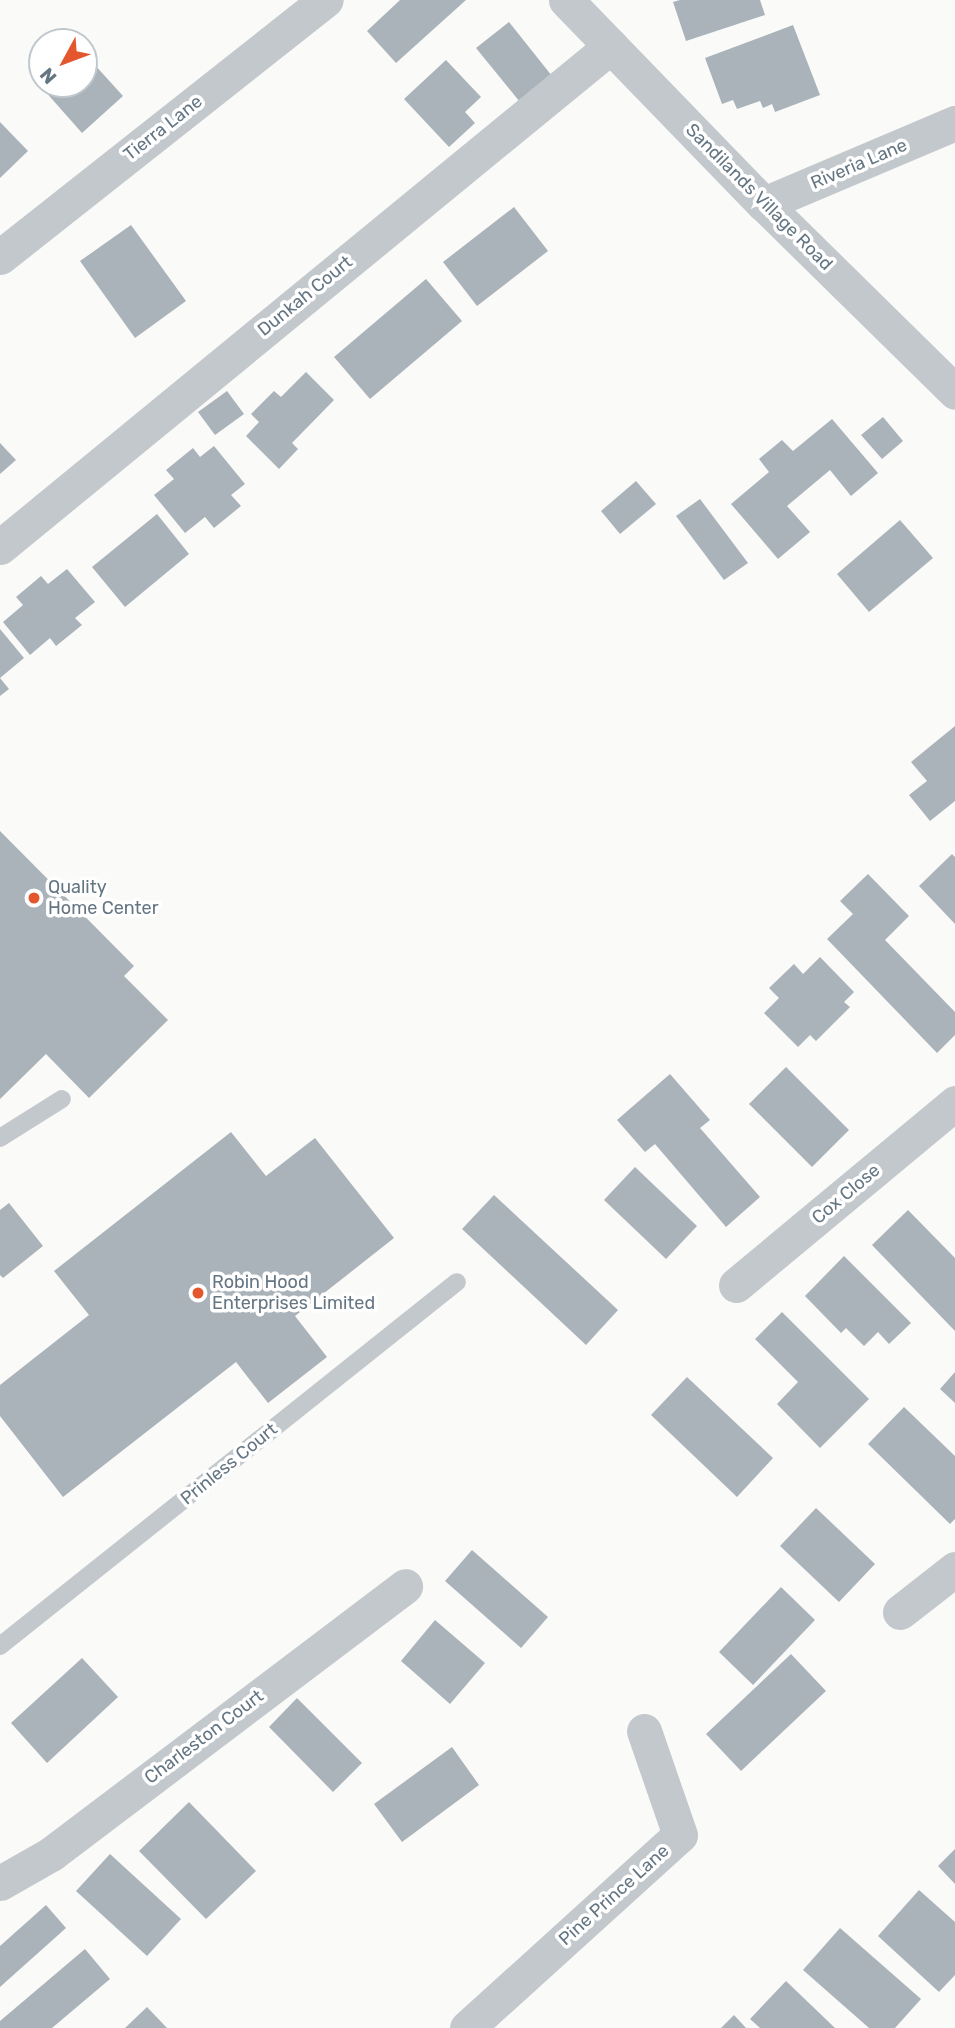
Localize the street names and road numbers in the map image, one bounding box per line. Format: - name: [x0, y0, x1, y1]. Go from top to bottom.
- street label: Tierra Lane: [119, 91, 207, 165]
- street label: Sandilands Village Road: [681, 119, 837, 275]
- street label: Riveria Lane: [808, 134, 910, 194]
- street label: Dunkah Court: [253, 251, 357, 341]
- street label: Cox Close: [808, 1159, 884, 1229]
- street label: Prinless Court: [176, 1419, 282, 1509]
- street label: Charleston Court: [140, 1685, 268, 1789]
- street label: Pine Prince Lane: [555, 1840, 673, 1950]

